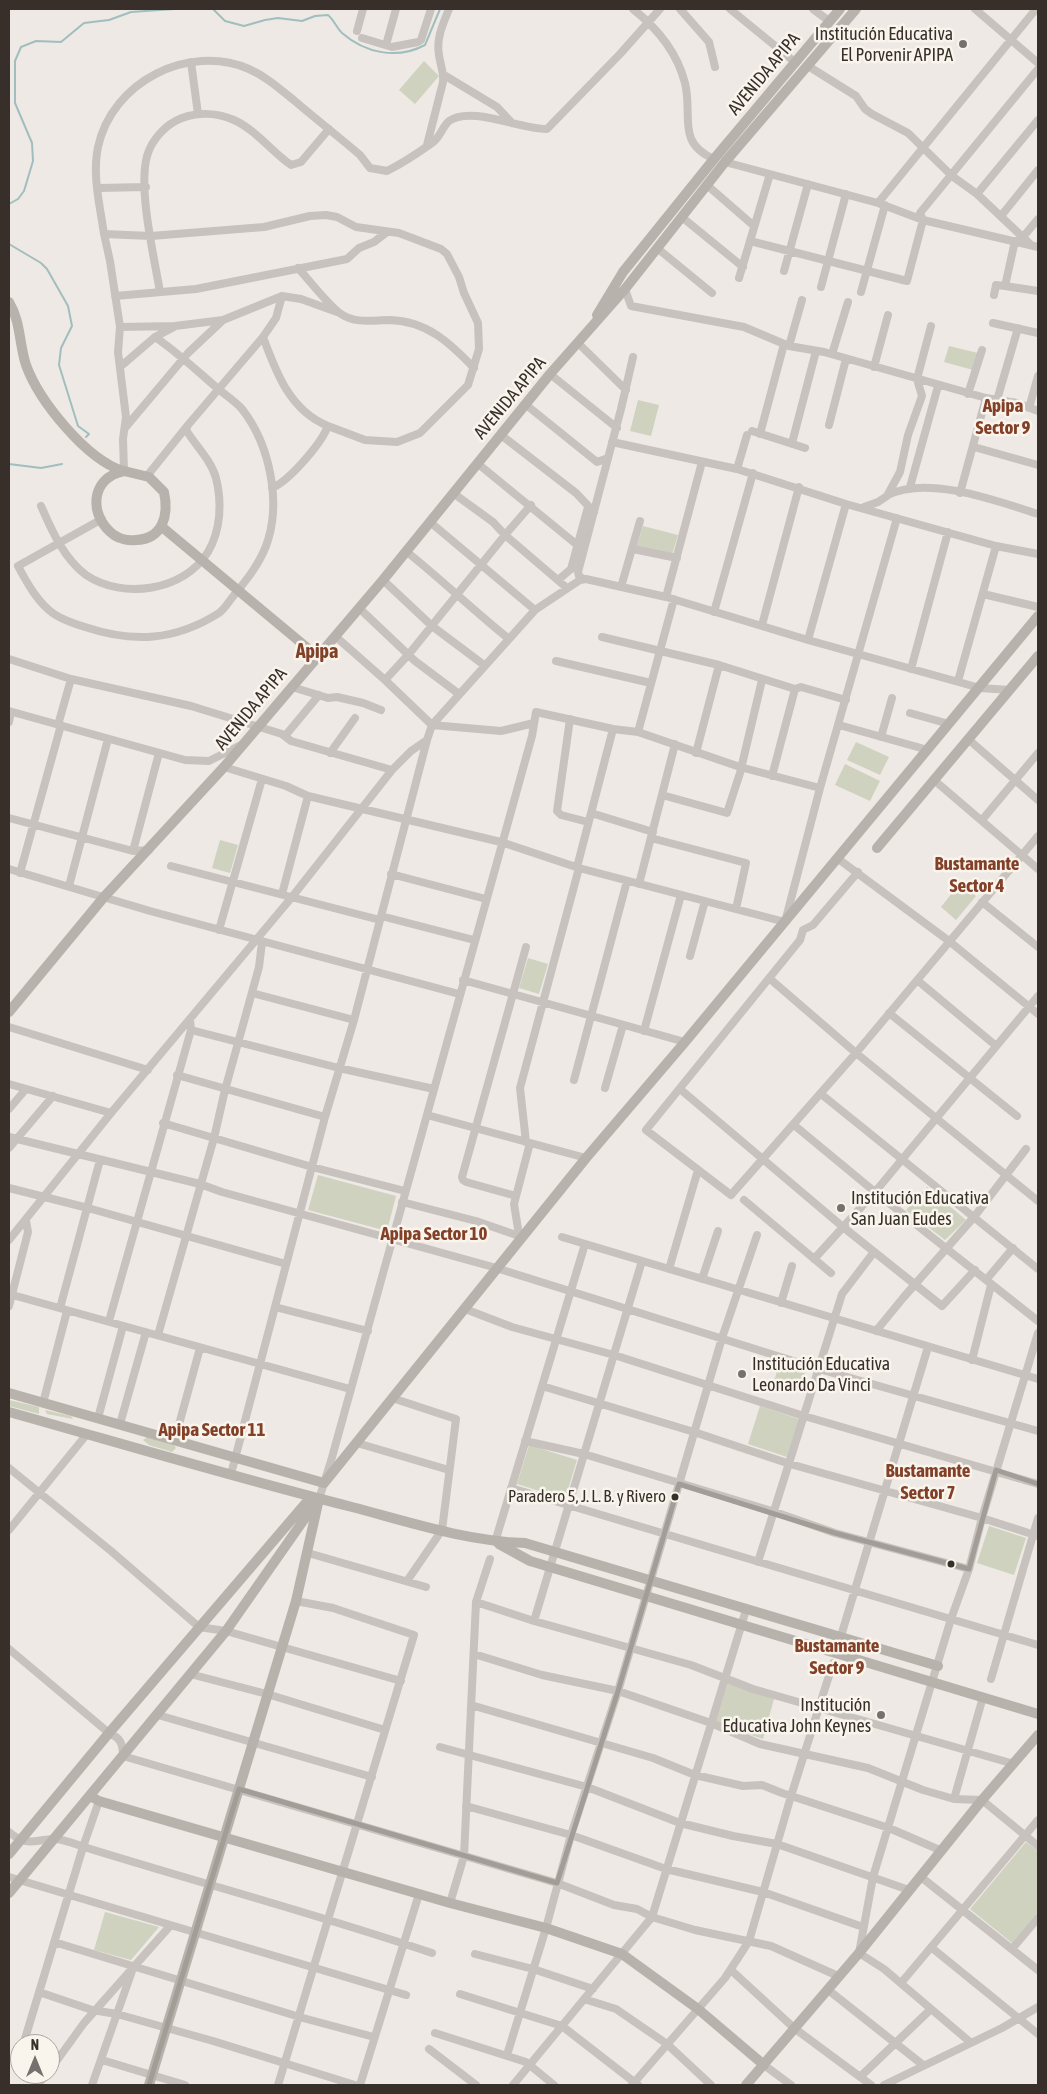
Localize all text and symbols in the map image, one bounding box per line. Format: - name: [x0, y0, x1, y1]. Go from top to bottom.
- place label: Institución Educativa El Porvenir APIPA: [815, 23, 953, 66]
- street label: AVENIDA APIPA: [723, 28, 805, 120]
- marker: Institución Educativa El Porvenir APIPA: [957, 38, 969, 50]
- street label: AVENIDA APIPA: [469, 352, 551, 444]
- district label: Apipa Sector 9: [976, 395, 1030, 439]
- district label: Apipa: [296, 640, 338, 664]
- street label: AVENIDA APIPA: [210, 663, 292, 755]
- district label: Bustamante Sector 4: [935, 853, 1019, 897]
- place label: Institución Educativa San Juan Eudes: [851, 1187, 989, 1230]
- marker: Institución Educativa San Juan Eudes: [835, 1202, 847, 1214]
- district label: Apipa Sector 10: [381, 1223, 487, 1245]
- place label: Institución Educativa Leonardo Da Vinci: [752, 1353, 890, 1396]
- marker: Institución Educativa Leonardo Da Vinci: [736, 1368, 748, 1380]
- district label: Apipa Sector 11: [159, 1419, 265, 1441]
- district label: Bustamante Sector 7: [886, 1460, 970, 1504]
- place label: Paradero 5, J. L. B. y Rivero: [508, 1487, 666, 1507]
- marker: Paradero 5, J. L. B. y Rivero: [670, 1492, 680, 1502]
- unlabelled marker: [946, 1559, 956, 1569]
- district label: Bustamante Sector 9: [795, 1635, 879, 1679]
- place label: Institución Educativa John Keynes: [722, 1694, 871, 1736]
- marker: Institución Educativa John Keynes: [875, 1709, 887, 1721]
- north arrow: [10, 2034, 60, 2084]
- text: N: [31, 2037, 39, 2053]

